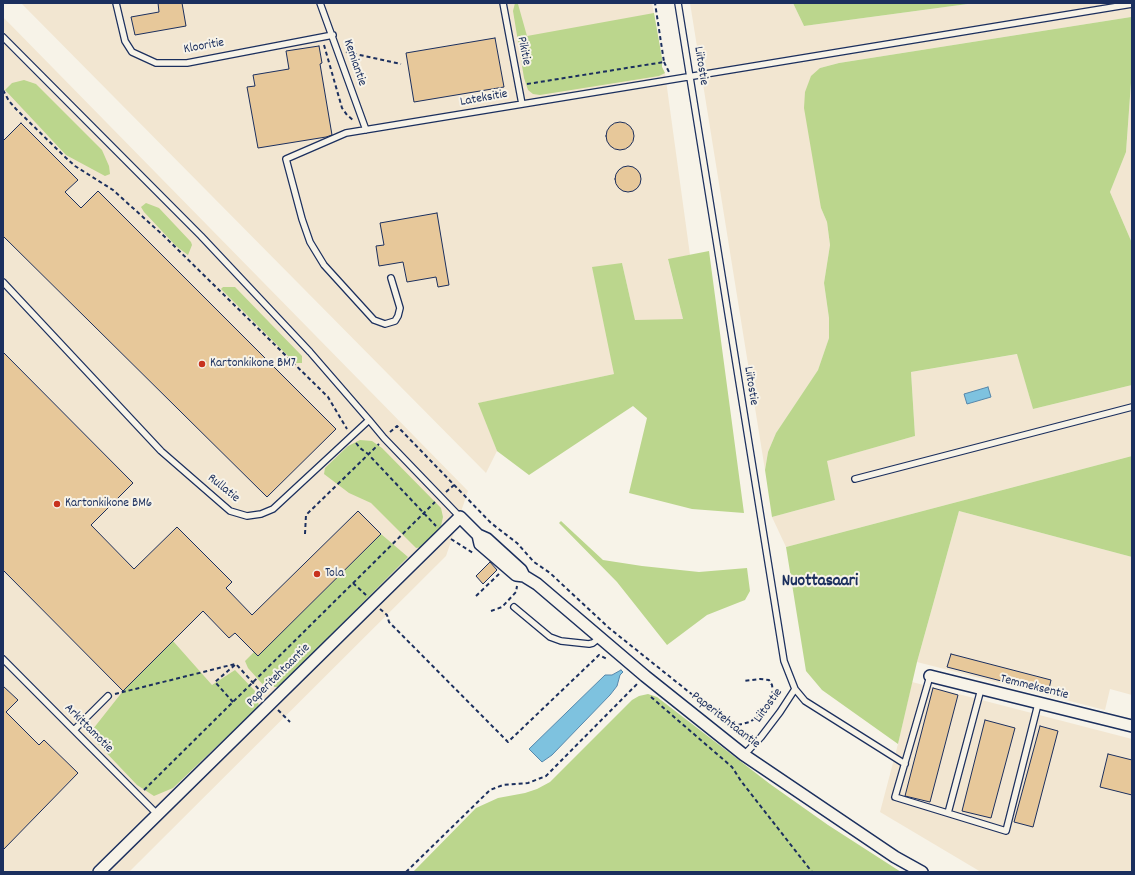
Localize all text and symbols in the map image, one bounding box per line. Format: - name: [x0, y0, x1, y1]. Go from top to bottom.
- street label: Pikitie: [513, 35, 533, 67]
- street label: Klooritie: [183, 36, 225, 58]
- street label: Kemiantie: [339, 38, 369, 88]
- street label: Liitostie: [689, 46, 711, 86]
- street label: Lateksitie: [459, 87, 509, 111]
- place label: Kartonkikone BM7: [210, 356, 296, 372]
- marker: Kartonkikone BM7: [197, 359, 207, 369]
- street label: Liitostie: [739, 366, 761, 406]
- street label: Rullatie: [204, 471, 242, 507]
- place label: Kartonkikone BM6: [65, 496, 152, 512]
- marker: Kartonkikone BM6: [52, 499, 62, 509]
- place label: Tola: [325, 566, 344, 582]
- marker: Tola: [312, 569, 322, 579]
- district label: Nuottasaari: [782, 573, 858, 593]
- street label: Paperitehtaantie: [244, 641, 314, 711]
- street label: Temmeksentie: [998, 672, 1070, 704]
- street label: Liitostie: [751, 686, 787, 726]
- street label: Paperitehtaantie: [687, 689, 763, 753]
- street label: Arkittamotie: [60, 701, 116, 757]

